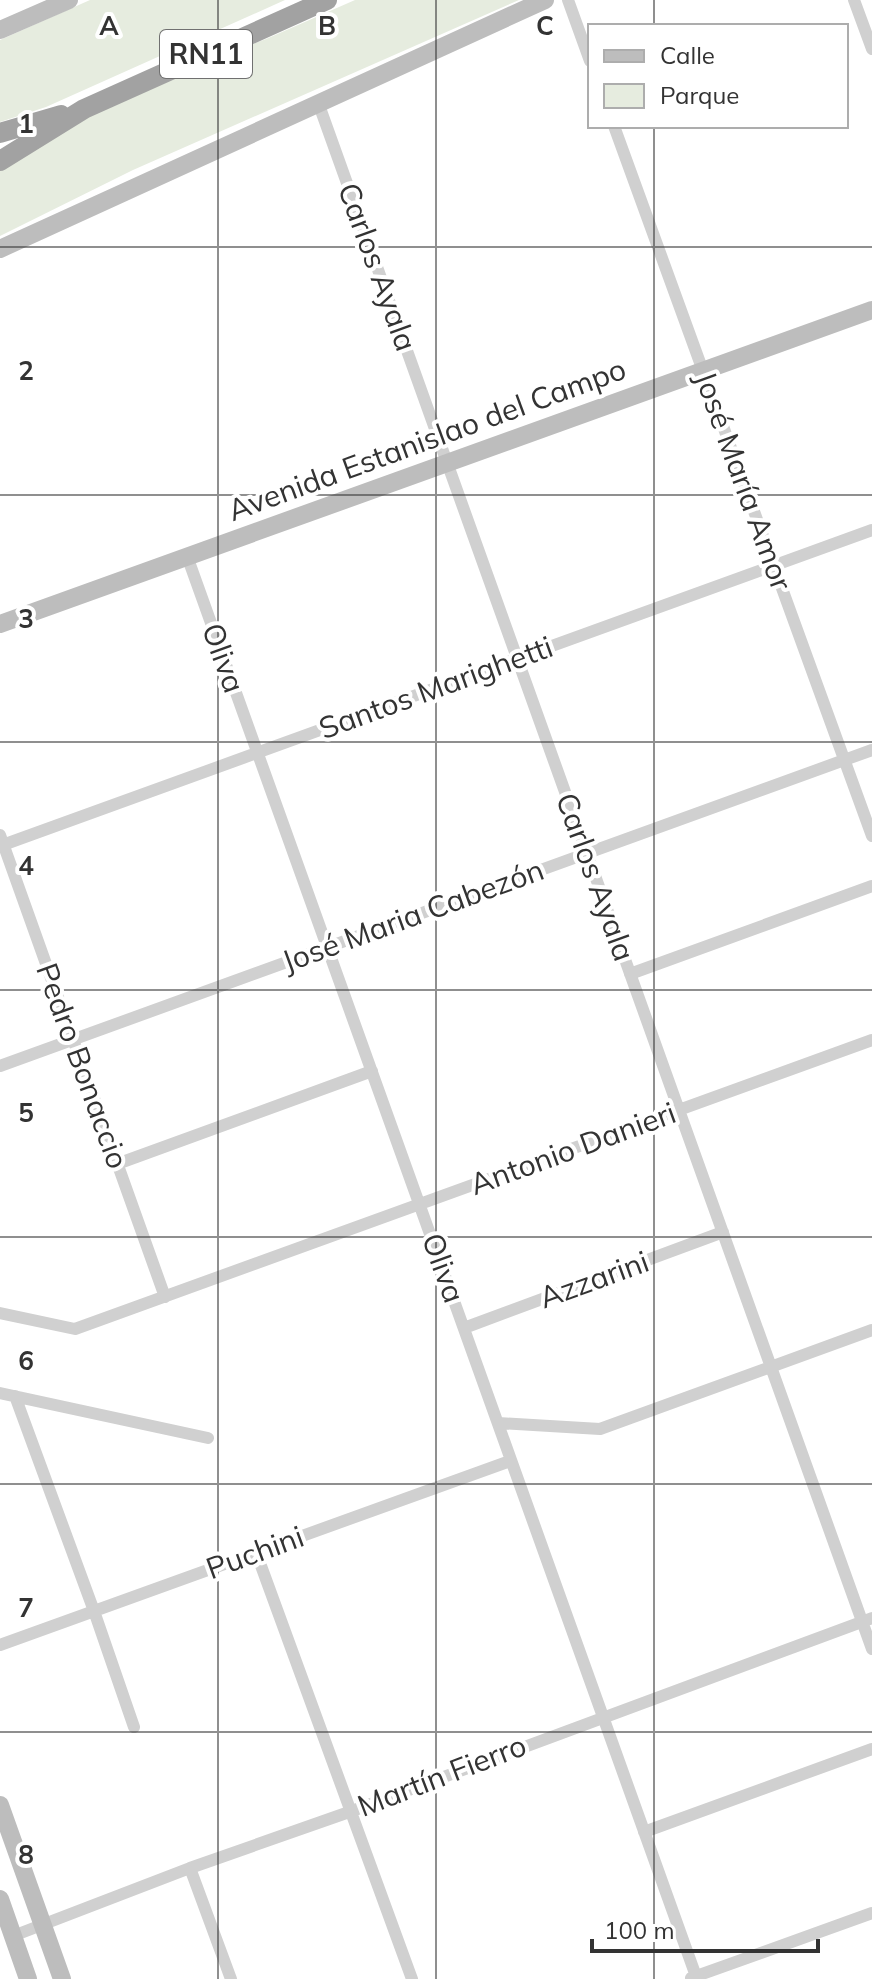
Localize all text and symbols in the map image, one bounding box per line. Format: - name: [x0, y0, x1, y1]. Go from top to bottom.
- text: A: [99, 9, 119, 42]
- text: B: [318, 9, 336, 42]
- text: C: [536, 9, 554, 42]
- legend: [588, 24, 848, 128]
- road number: RN11: [160, 30, 252, 78]
- text: Calle: [660, 40, 715, 70]
- text: Parque: [660, 80, 739, 110]
- text: 1: [18, 107, 34, 140]
- street label: Carlos Ayala: [330, 177, 426, 356]
- street label: Avenida Estanislao del Campo: [222, 349, 631, 529]
- text: 2: [18, 354, 34, 387]
- street label: José María Amor: [687, 366, 801, 595]
- text: 3: [18, 602, 34, 635]
- street label: Oliva: [194, 618, 254, 698]
- street label: Santos Marighetti: [314, 627, 558, 747]
- street label: Carlos Ayala: [548, 787, 644, 966]
- text: 4: [18, 849, 34, 882]
- street label: José Maria Cabezón: [277, 850, 549, 980]
- street label: Pedro Bonaccio: [28, 958, 138, 1173]
- street label: Antonio Danieri: [465, 1093, 681, 1203]
- text: 5: [18, 1096, 34, 1129]
- street label: Oliva: [414, 1228, 474, 1308]
- street label: Azzarini: [534, 1242, 654, 1316]
- text: 6: [18, 1344, 34, 1377]
- street label: Puchini: [201, 1517, 309, 1587]
- text: 7: [18, 1591, 34, 1624]
- street label: Martín Fierro: [352, 1726, 531, 1825]
- text: 8: [18, 1838, 34, 1871]
- scale bar: [592, 1903, 818, 1953]
- text: 100 m: [604, 1915, 675, 1945]

